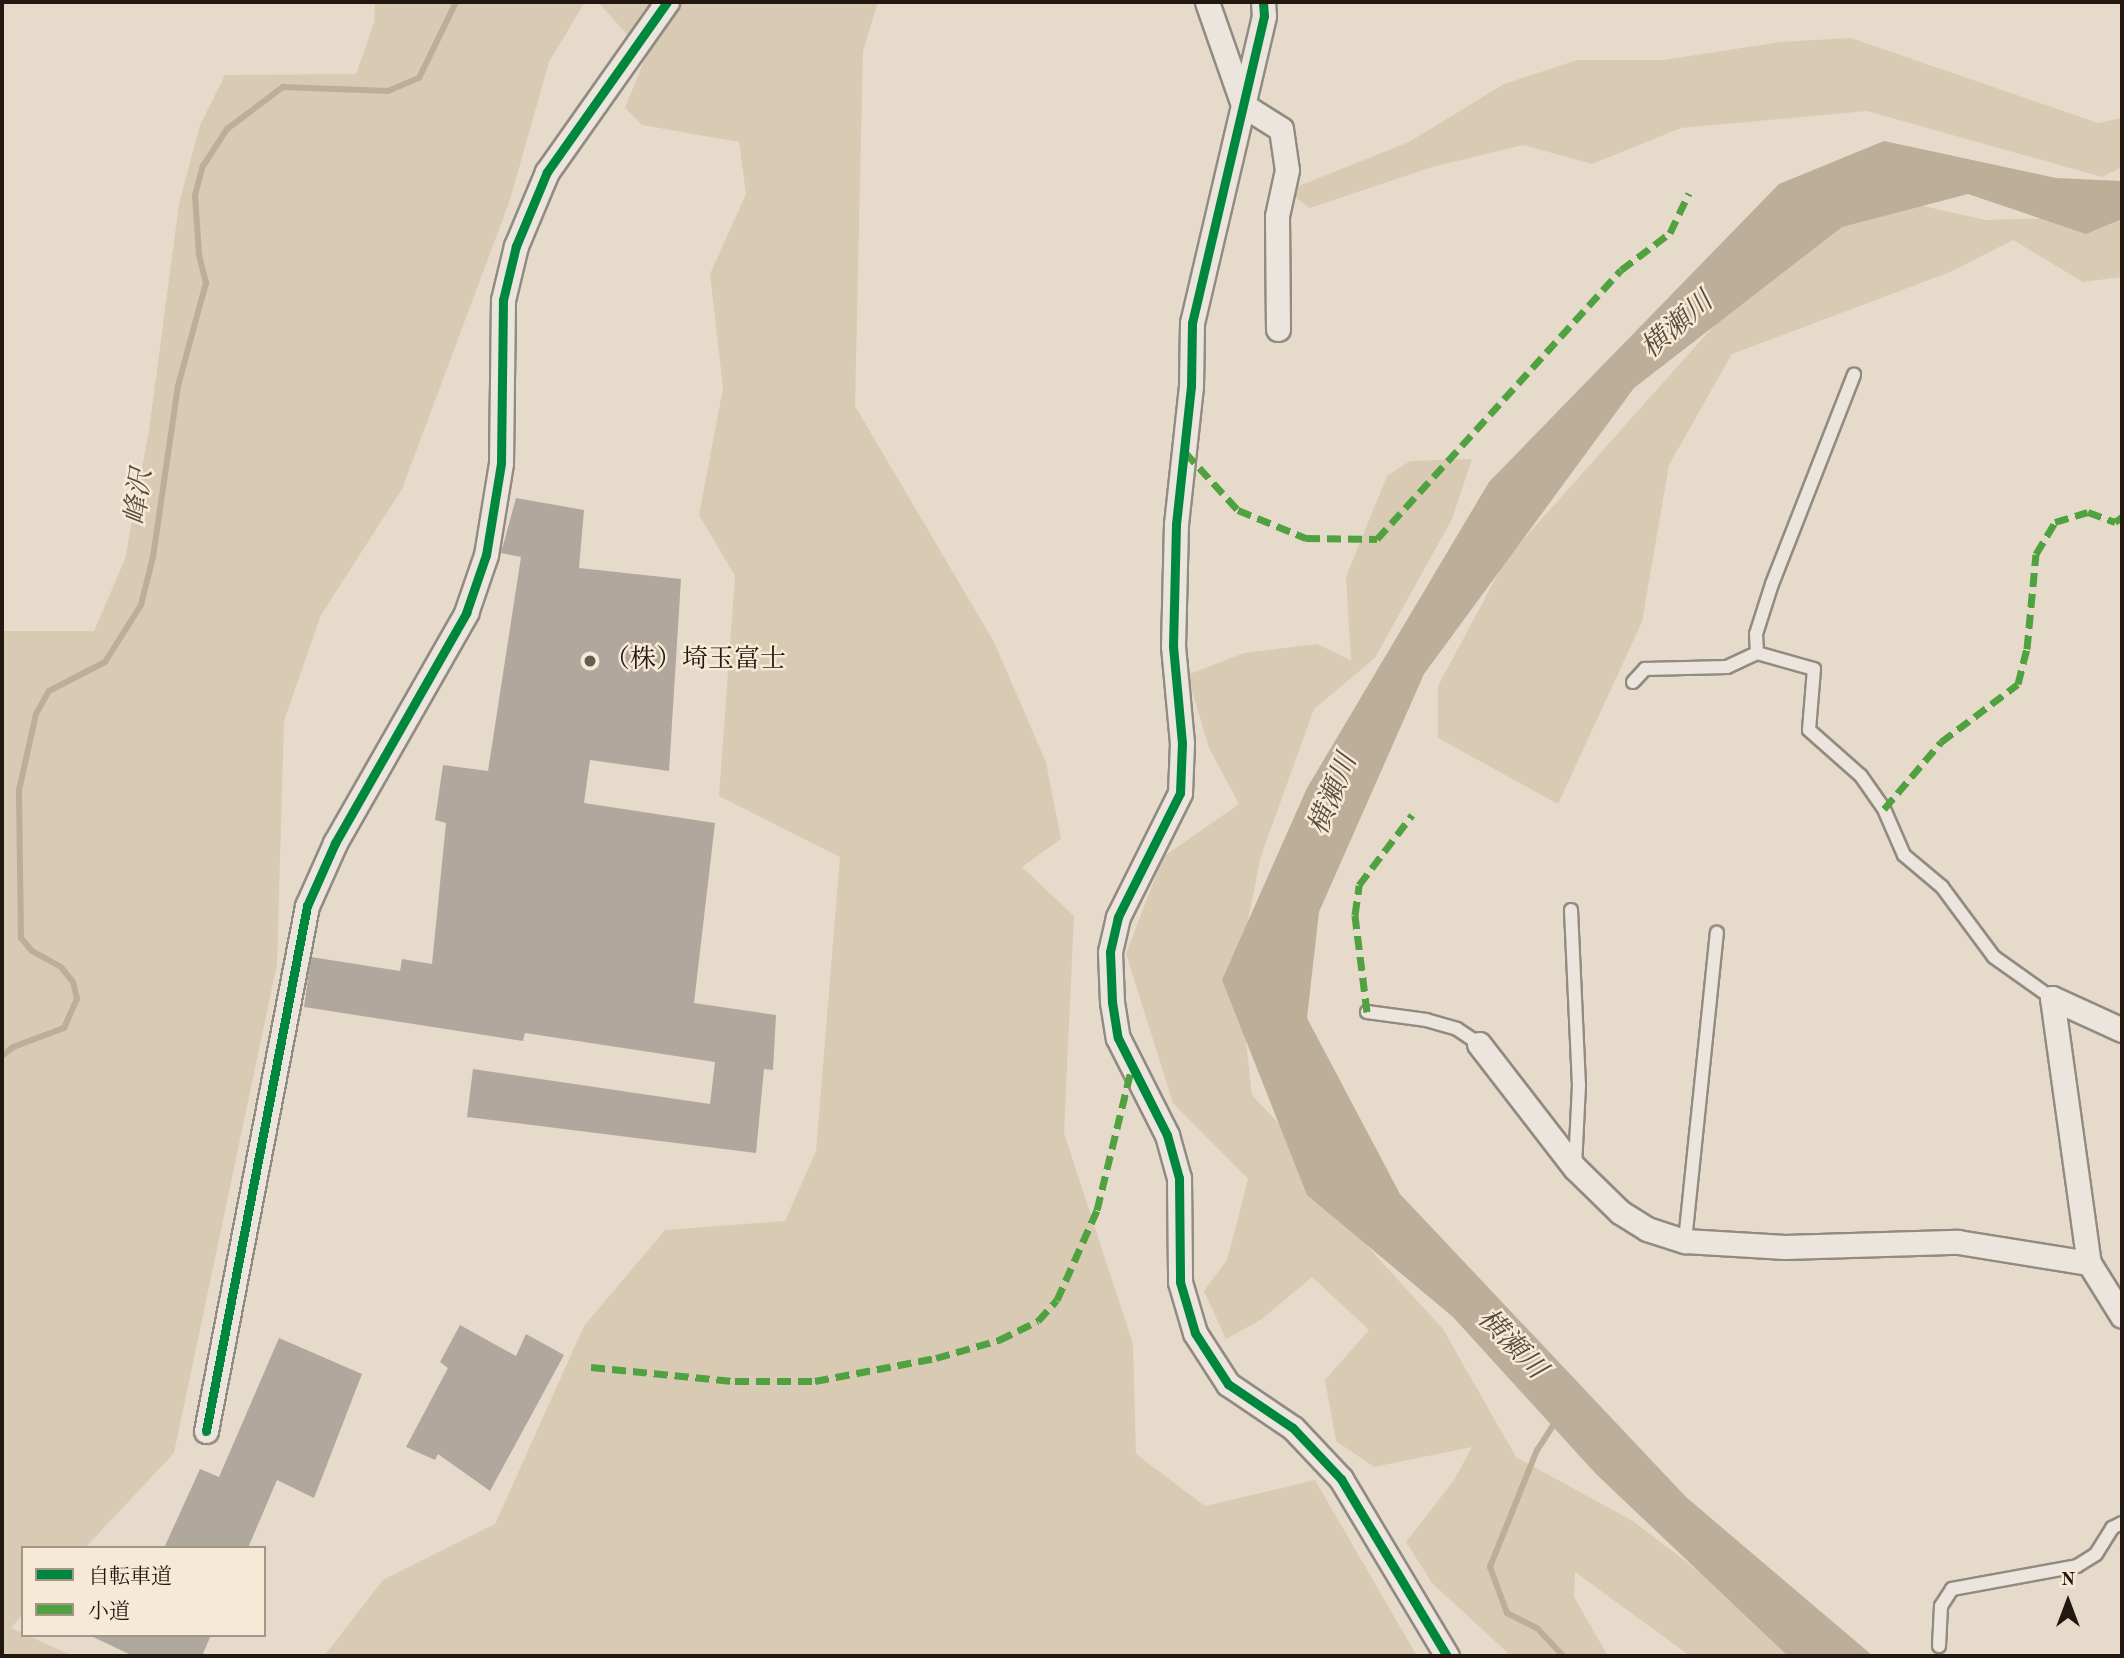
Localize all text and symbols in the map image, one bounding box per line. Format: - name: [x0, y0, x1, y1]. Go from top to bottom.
- water label: 横瀬川: [1635, 286, 1721, 366]
- water label: 峰沢: [119, 467, 161, 527]
- place label: （株）埼玉富士: [604, 645, 786, 677]
- marker: （株）埼玉富士: [582, 653, 598, 669]
- water label: 横瀬川: [1303, 750, 1365, 840]
- water label: 横瀬川: [1470, 1303, 1552, 1387]
- legend: [21, 1546, 266, 1637]
- text: 自転車道: [88, 1567, 172, 1588]
- north arrow: [2033, 1567, 2103, 1637]
- text: N: [2061, 1571, 2075, 1590]
- text: 小道: [88, 1602, 130, 1623]

